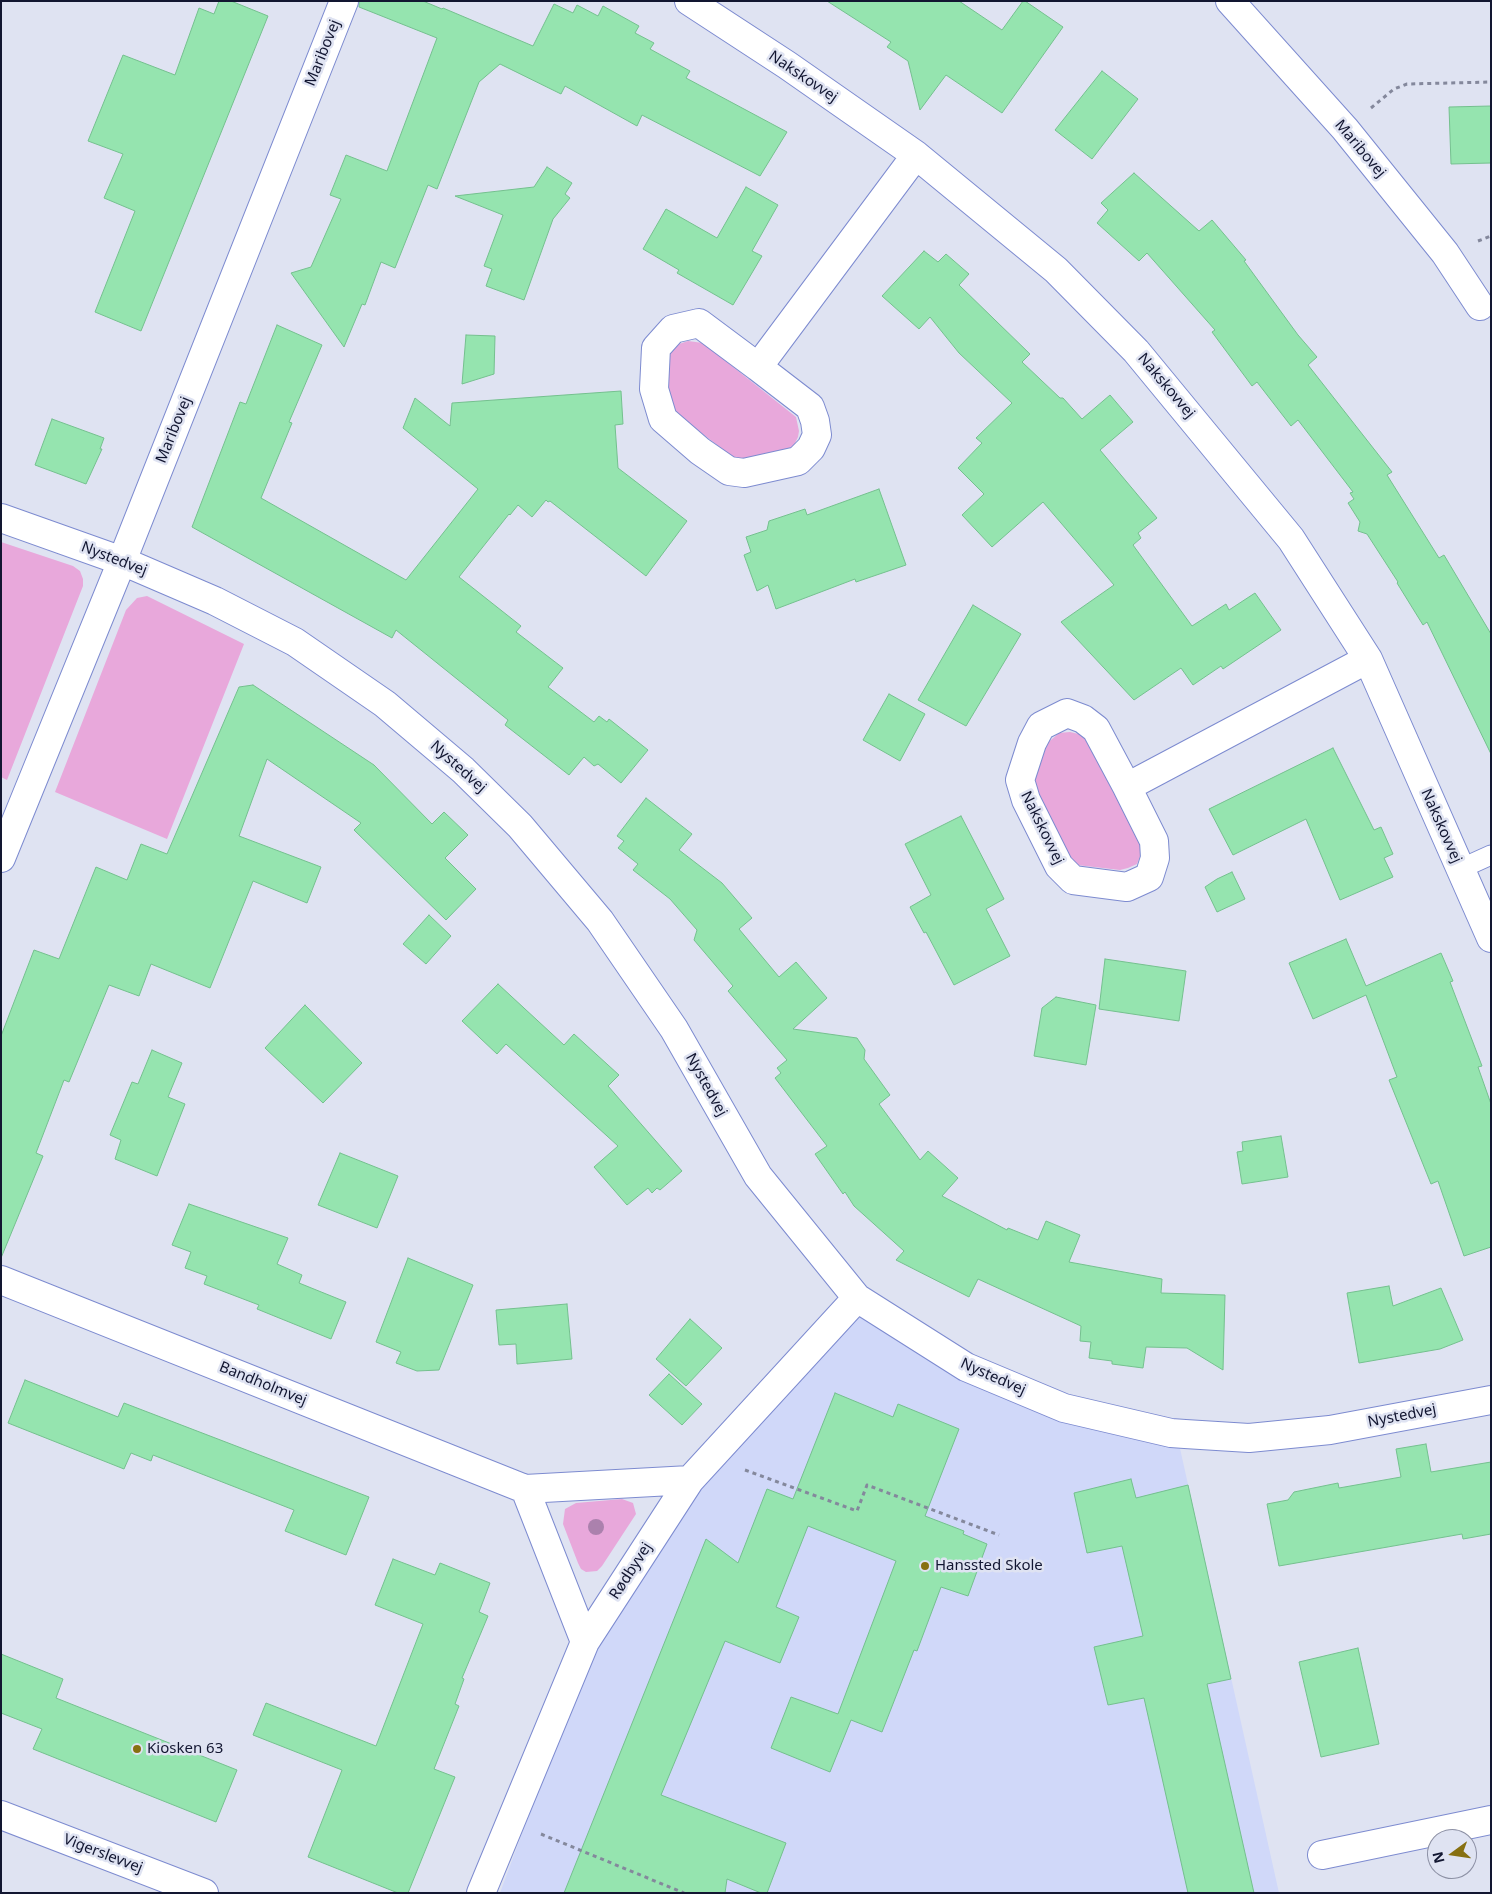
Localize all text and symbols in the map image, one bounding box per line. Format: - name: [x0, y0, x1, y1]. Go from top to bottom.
- street label: Maribovej: [302, 17, 344, 89]
- street label: Nakskovvej: [765, 47, 841, 107]
- street label: Maribovej: [1331, 116, 1389, 182]
- street label: Nakskovvej: [1134, 350, 1198, 422]
- street label: Maribovej: [153, 394, 195, 466]
- street label: Nystedvej: [78, 538, 150, 580]
- street label: Nystedvej: [426, 737, 490, 797]
- street label: Nakskovvej: [1417, 786, 1465, 866]
- street label: Nakskovvej: [1017, 788, 1067, 868]
- street label: Nystedvej: [681, 1050, 731, 1120]
- street label: Nystedvej: [958, 1355, 1028, 1399]
- street label: Bandholmvej: [217, 1358, 309, 1410]
- street label: Nystedvej: [1366, 1401, 1438, 1431]
- street label: Rødbyvej: [606, 1539, 656, 1603]
- place label: Hanssted Skole: [935, 1557, 1043, 1575]
- marker: Hanssted Skole: [919, 1560, 931, 1572]
- place label: Kiosken 63: [147, 1740, 223, 1758]
- marker: Kiosken 63: [131, 1743, 143, 1755]
- north arrow: [1427, 1829, 1477, 1879]
- street label: Vigerslevvej: [61, 1831, 145, 1877]
- text: N: [1427, 1850, 1449, 1865]

